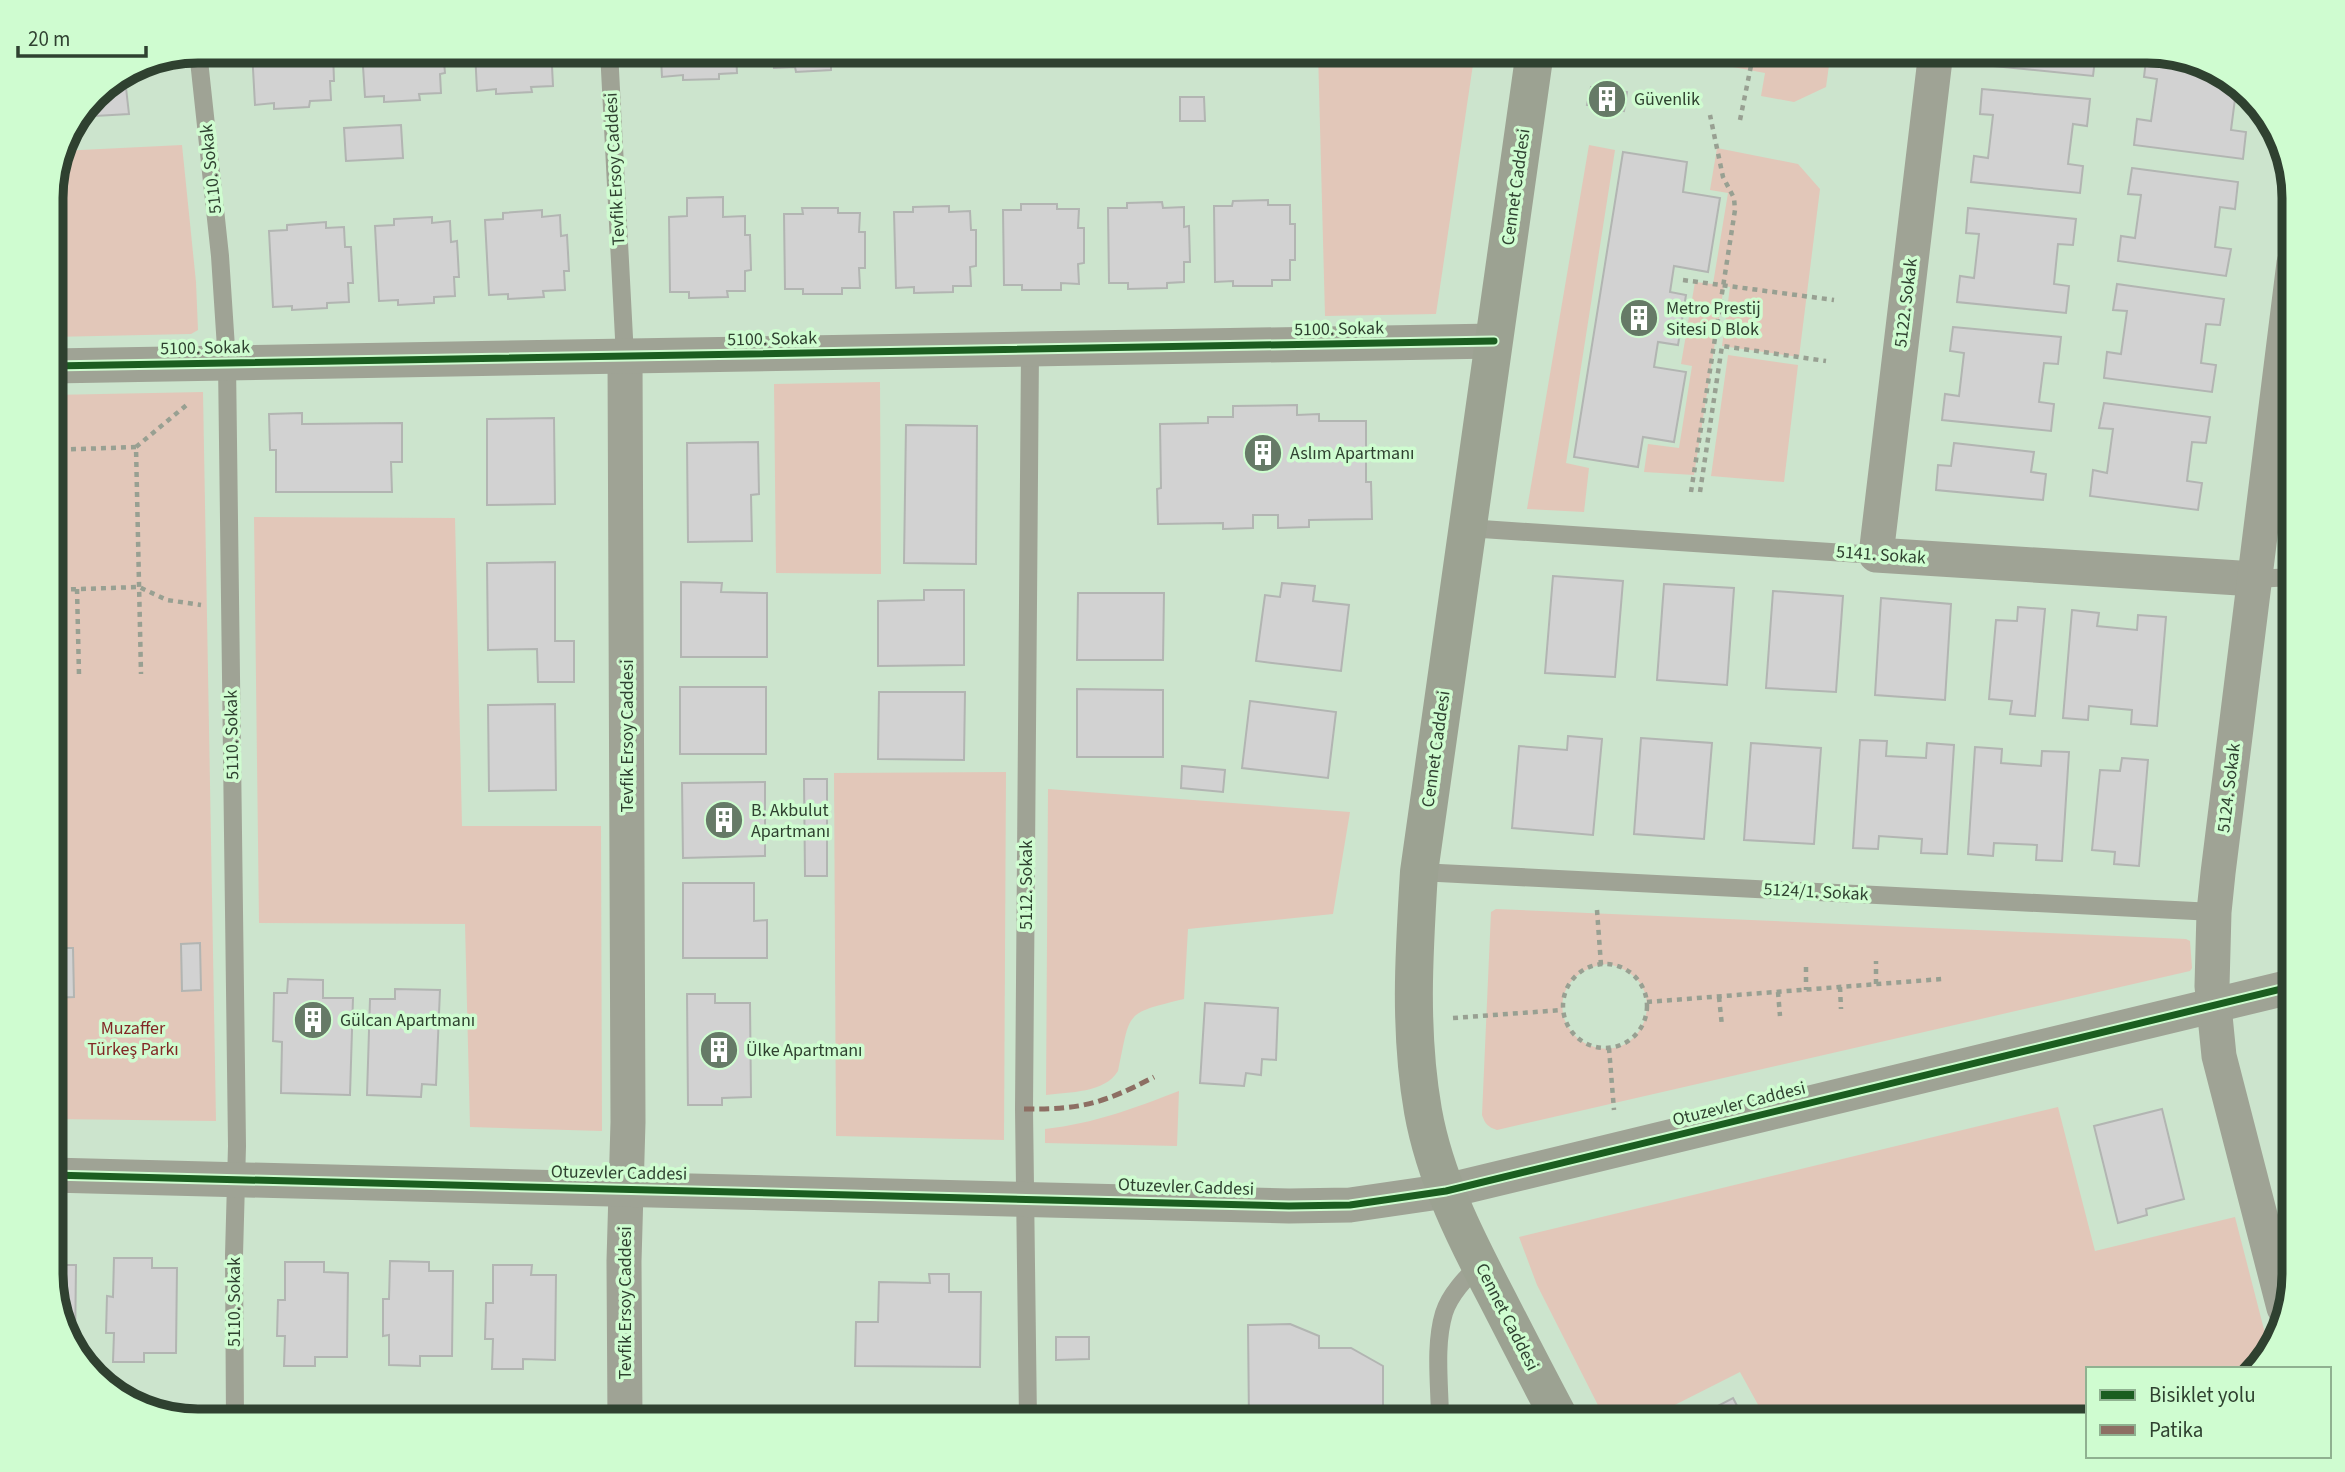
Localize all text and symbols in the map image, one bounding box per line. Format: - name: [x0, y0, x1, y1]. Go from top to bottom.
- scale bar: [18, 14, 145, 58]
- text: 20 m: [28, 24, 70, 54]
- building icon: Güvenlik: [1586, 78, 1628, 120]
- place label: Güvenlik: [1634, 87, 1700, 112]
- street label: Tevfik Ersoy Caddesi: [599, 92, 631, 246]
- street label: 5110. Sokak: [194, 123, 228, 215]
- street label: Cennet Caddesi: [1495, 127, 1537, 247]
- street label: 5122. Sokak: [1888, 257, 1924, 349]
- place label: Metro Prestij Sitesi D Blok: [1666, 296, 1761, 342]
- building icon: Metro Prestij Sitesi D Blok: [1618, 297, 1660, 339]
- street label: 5100. Sokak: [1294, 316, 1384, 342]
- street label: 5100. Sokak: [727, 326, 817, 352]
- street label: 5100. Sokak: [160, 335, 250, 361]
- building icon: Aslım Apartmanı: [1242, 432, 1284, 474]
- place label: Aslım Apartmanı: [1290, 441, 1415, 466]
- street label: 5141. Sokak: [1835, 539, 1927, 571]
- street label: Tevfik Ersoy Caddesi: [615, 659, 640, 813]
- street label: Cennet Caddesi: [1415, 689, 1457, 809]
- street label: 5110. Sokak: [219, 690, 245, 780]
- street label: 5124. Sokak: [2211, 742, 2247, 834]
- place label: B. Akbulut Apartmanı: [751, 798, 830, 844]
- building icon: B. Akbulut Apartmanı: [703, 799, 745, 841]
- street label: 5112. Sokak: [1014, 840, 1039, 930]
- street label: 5124/1. Sokak: [1763, 877, 1869, 907]
- building icon: Gülcan Apartmanı: [292, 999, 334, 1041]
- place label: Gülcan Apartmanı: [340, 1008, 475, 1033]
- park label: Muzaffer Türkeş Parkı: [87, 1016, 179, 1062]
- building icon: Ülke Apartmanı: [698, 1029, 740, 1071]
- place label: Ülke Apartmanı: [746, 1038, 863, 1063]
- street label: Otuzevler Caddesi: [1670, 1075, 1808, 1133]
- street label: Otuzevler Caddesi: [551, 1159, 687, 1187]
- street label: Otuzevler Caddesi: [1117, 1172, 1255, 1202]
- street label: Tevfik Ersoy Caddesi: [613, 1226, 638, 1380]
- street label: 5110. Sokak: [222, 1257, 247, 1347]
- street label: Cennet Caddesi: [1469, 1259, 1545, 1375]
- legend: [2086, 1367, 2331, 1458]
- text: Bisiklet yolu: [2149, 1380, 2256, 1410]
- text: Patika: [2149, 1415, 2203, 1445]

